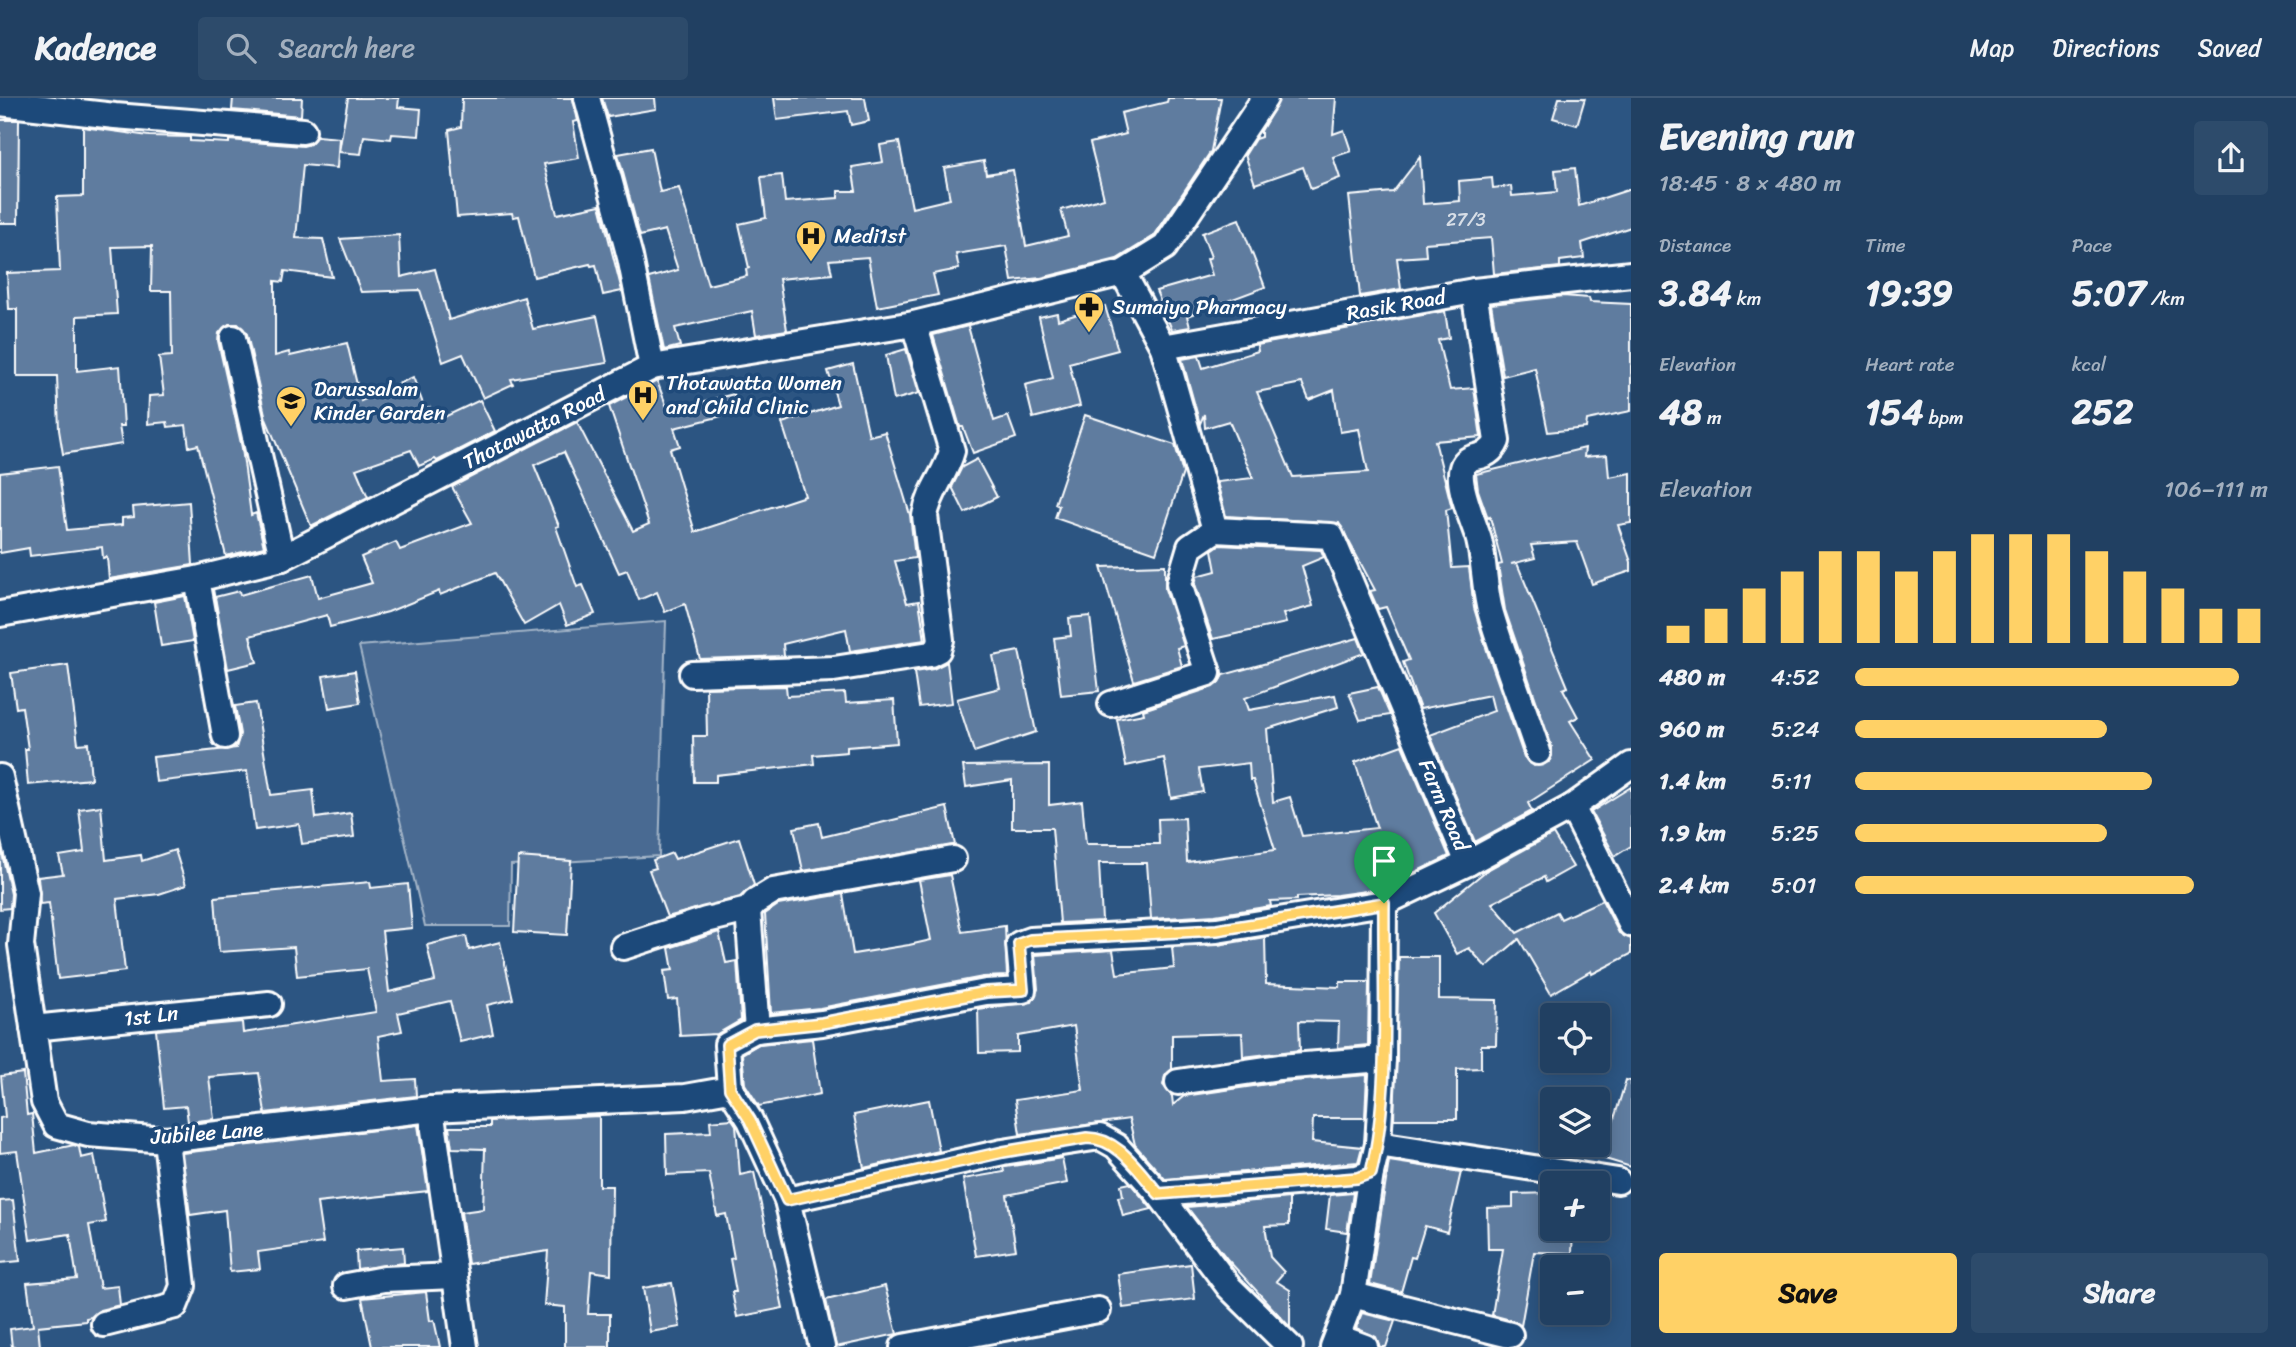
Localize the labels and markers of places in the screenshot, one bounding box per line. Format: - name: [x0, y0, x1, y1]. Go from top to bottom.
- place label: Medi1st: [834, 217, 907, 255]
- hospital icon: Medi1st: [794, 219, 828, 263]
- place label: Sumaiya Pharmacy: [1112, 288, 1287, 326]
- pharmacy icon: Sumaiya Pharmacy: [1072, 290, 1106, 334]
- place label: Thotawatta Women and Child Clinic: [666, 364, 842, 426]
- place label: Darussalam Kinder Garden: [314, 370, 445, 432]
- hospital icon: Thotawatta Women and Child Clinic: [626, 378, 660, 422]
- school or university icon: Darussalam Kinder Garden: [274, 384, 308, 428]
- pin: [1354, 831, 1414, 903]

